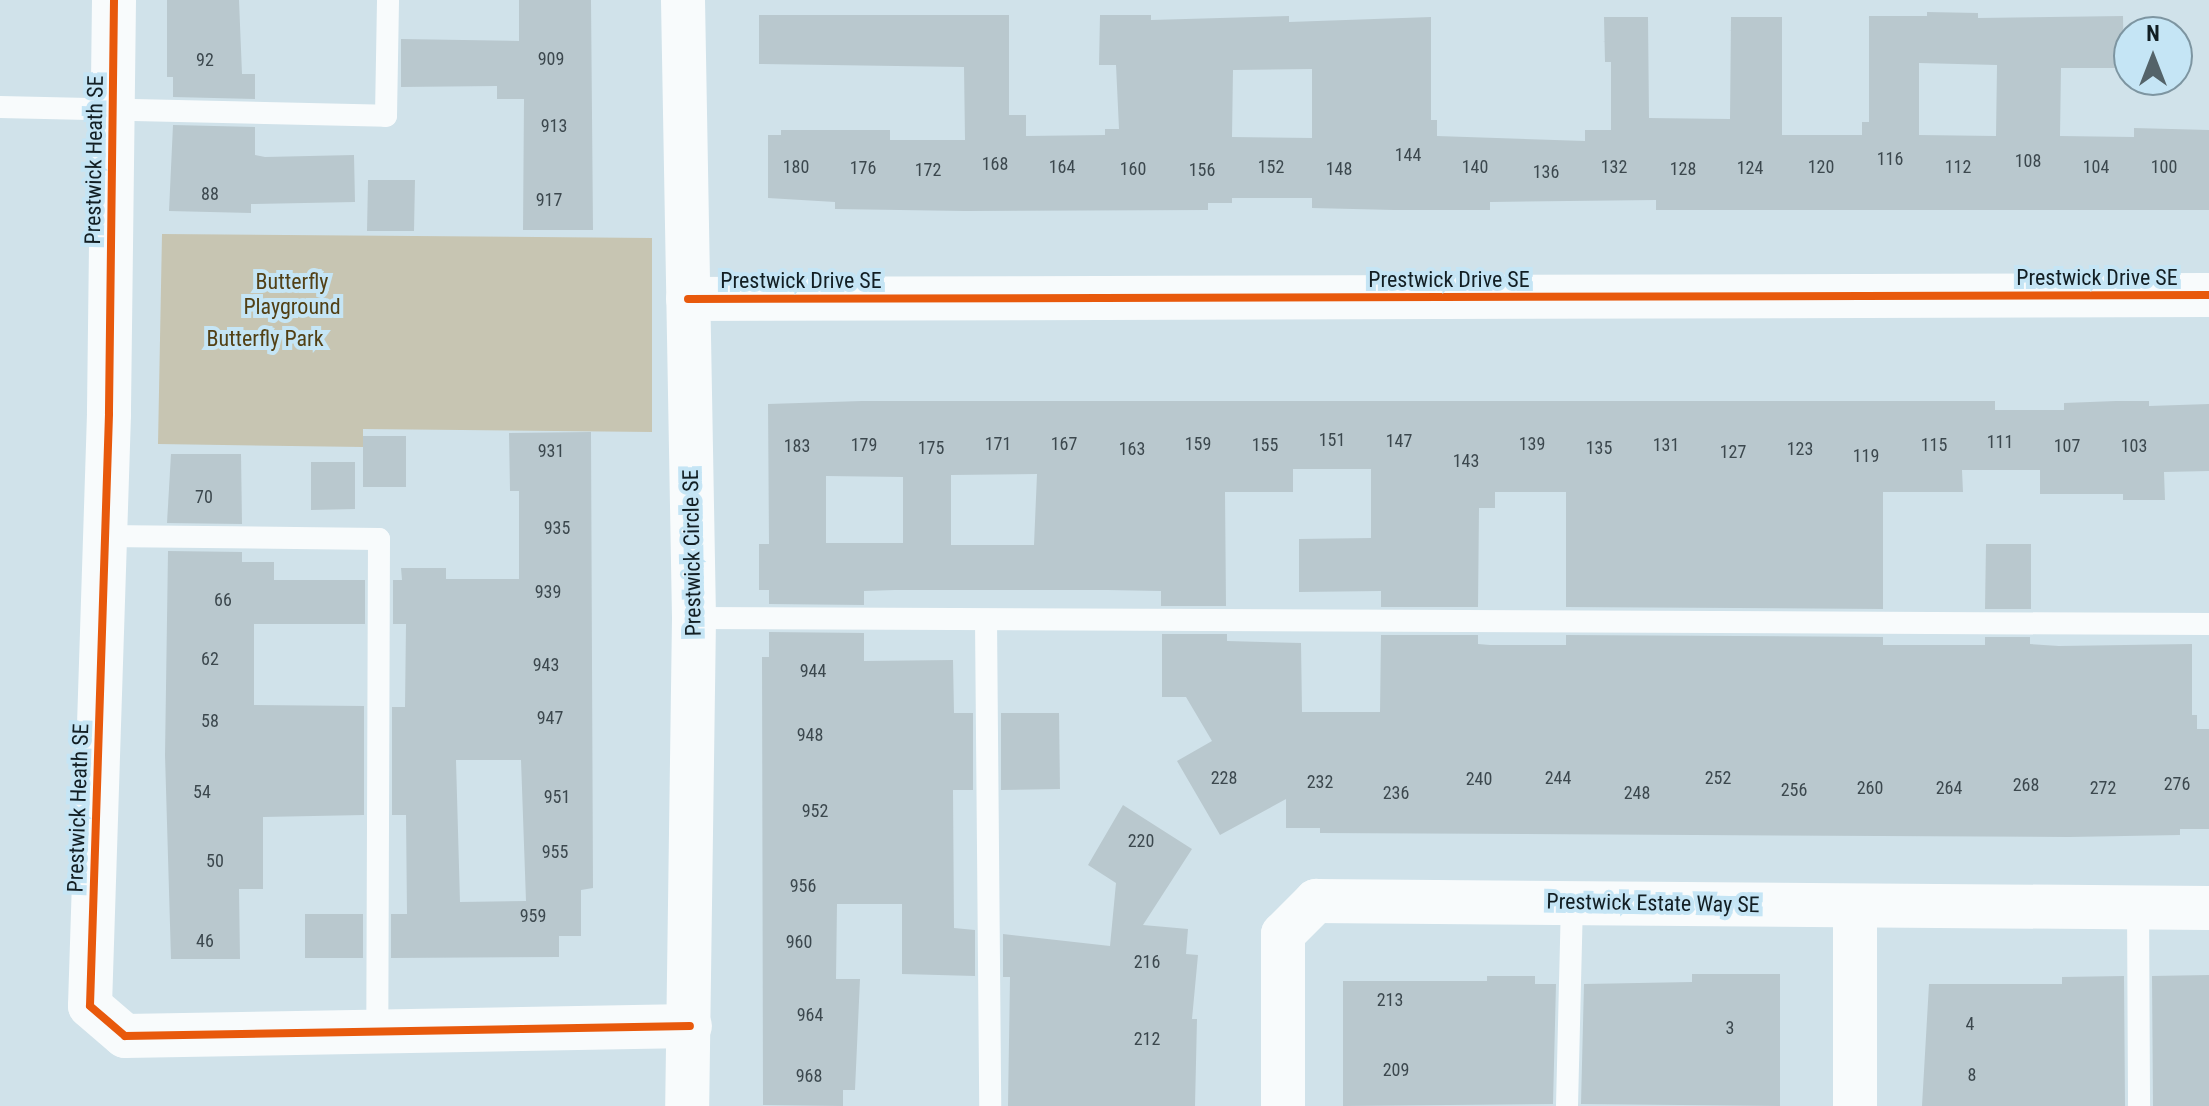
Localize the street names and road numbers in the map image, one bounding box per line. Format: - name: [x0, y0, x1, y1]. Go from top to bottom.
- street label: Prestwick Heath SE: [79, 75, 109, 245]
- street label: Prestwick Drive SE: [2016, 265, 2178, 291]
- street label: Prestwick Drive SE: [1368, 267, 1530, 293]
- street label: Prestwick Drive SE: [720, 268, 882, 294]
- street label: Prestwick Circle SE: [677, 469, 707, 637]
- street label: Prestwick Heath SE: [62, 723, 94, 893]
- street label: Prestwick Estate Way SE: [1546, 888, 1760, 918]

